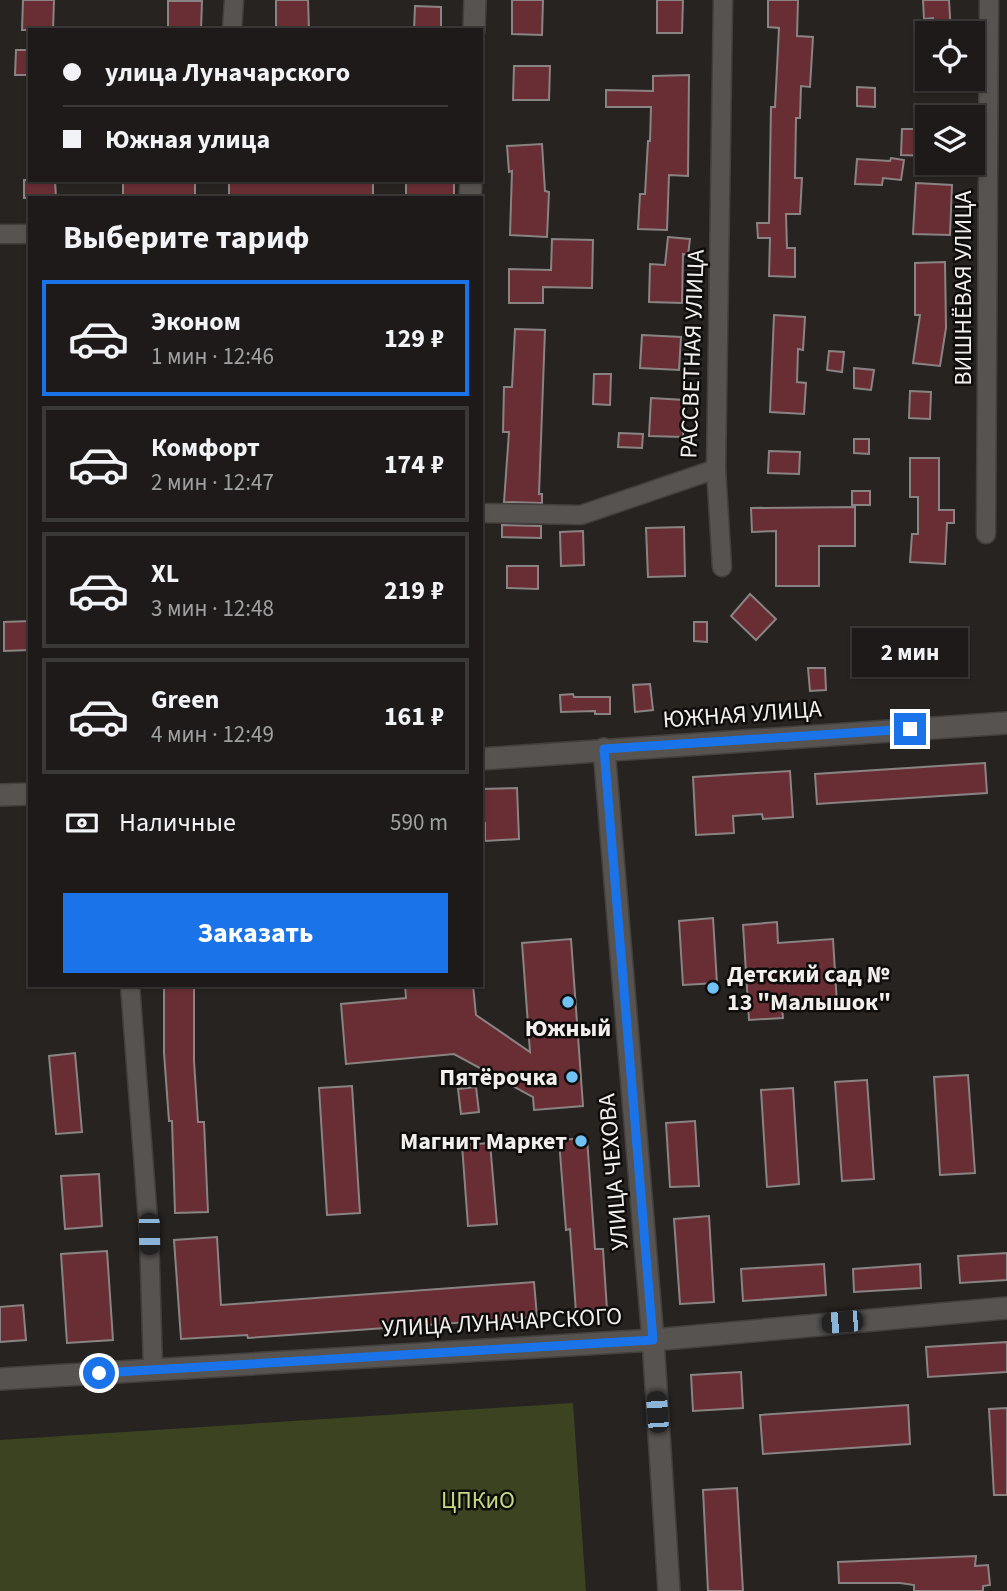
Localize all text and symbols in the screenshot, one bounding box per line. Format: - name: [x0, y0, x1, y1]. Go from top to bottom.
- map controls: [915, 21, 985, 175]
- button: locate: [915, 21, 985, 91]
- text: улица Луначарского: [105, 54, 350, 91]
- button: layers: [915, 105, 985, 175]
- text: Южная улица: [105, 121, 270, 158]
- street label: ВИШНЁВАЯ УЛИЦА: [946, 190, 981, 386]
- text: Выберите тариф: [63, 215, 310, 261]
- street label: РАССВЕТНАЯ УЛИЦА: [671, 249, 714, 459]
- text: Эконом: [151, 303, 241, 340]
- icon: car: [67, 307, 130, 370]
- text: 129 ₽: [384, 320, 444, 357]
- text: 1 мин · 12:46: [151, 340, 274, 373]
- text: Комфорт: [151, 429, 260, 466]
- icon: car: [67, 433, 130, 496]
- text: 174 ₽: [384, 446, 444, 483]
- text: 2 мин · 12:47: [151, 466, 274, 499]
- text: XL: [151, 555, 179, 592]
- icon: car: [67, 559, 130, 622]
- text: 219 ₽: [384, 572, 444, 609]
- text: 3 мин · 12:48: [151, 592, 274, 625]
- callout: 2 мин: [852, 628, 968, 676]
- text: 2 мин: [881, 636, 939, 669]
- text: Green: [151, 681, 219, 718]
- icon: car: [67, 685, 130, 748]
- street label: ЮЖНАЯ УЛИЦА: [661, 691, 823, 738]
- text: 161 ₽: [384, 698, 444, 735]
- route end: [894, 713, 926, 745]
- text: 4 мин · 12:49: [151, 718, 274, 751]
- icon: cash: [63, 804, 101, 842]
- text: Наличные: [119, 804, 236, 841]
- text: 590 m: [390, 806, 448, 839]
- button: Заказать: [63, 893, 448, 973]
- place label: Детский сад № 13 "Малышок": [727, 957, 891, 1020]
- marker: Детский сад № 13 "Малышок": [705, 980, 721, 996]
- marker: Южный: [560, 994, 576, 1010]
- place label: Южный: [525, 1011, 611, 1046]
- place label: Пятёрочка: [439, 1060, 558, 1095]
- marker: Пятёрочка: [564, 1069, 580, 1085]
- street label: УЛИЦА ЧЕХОВА: [589, 1092, 638, 1252]
- place label: Магнит Маркет: [400, 1124, 567, 1159]
- marker: Магнит Маркет: [573, 1133, 589, 1149]
- car: [139, 1213, 160, 1255]
- street label: УЛИЦА ЛУНАЧАРСКОГО: [381, 1299, 623, 1346]
- car: [821, 1310, 864, 1334]
- route start: [83, 1357, 115, 1389]
- car: [646, 1390, 669, 1434]
- park label: ЦПКиО: [441, 1483, 515, 1518]

